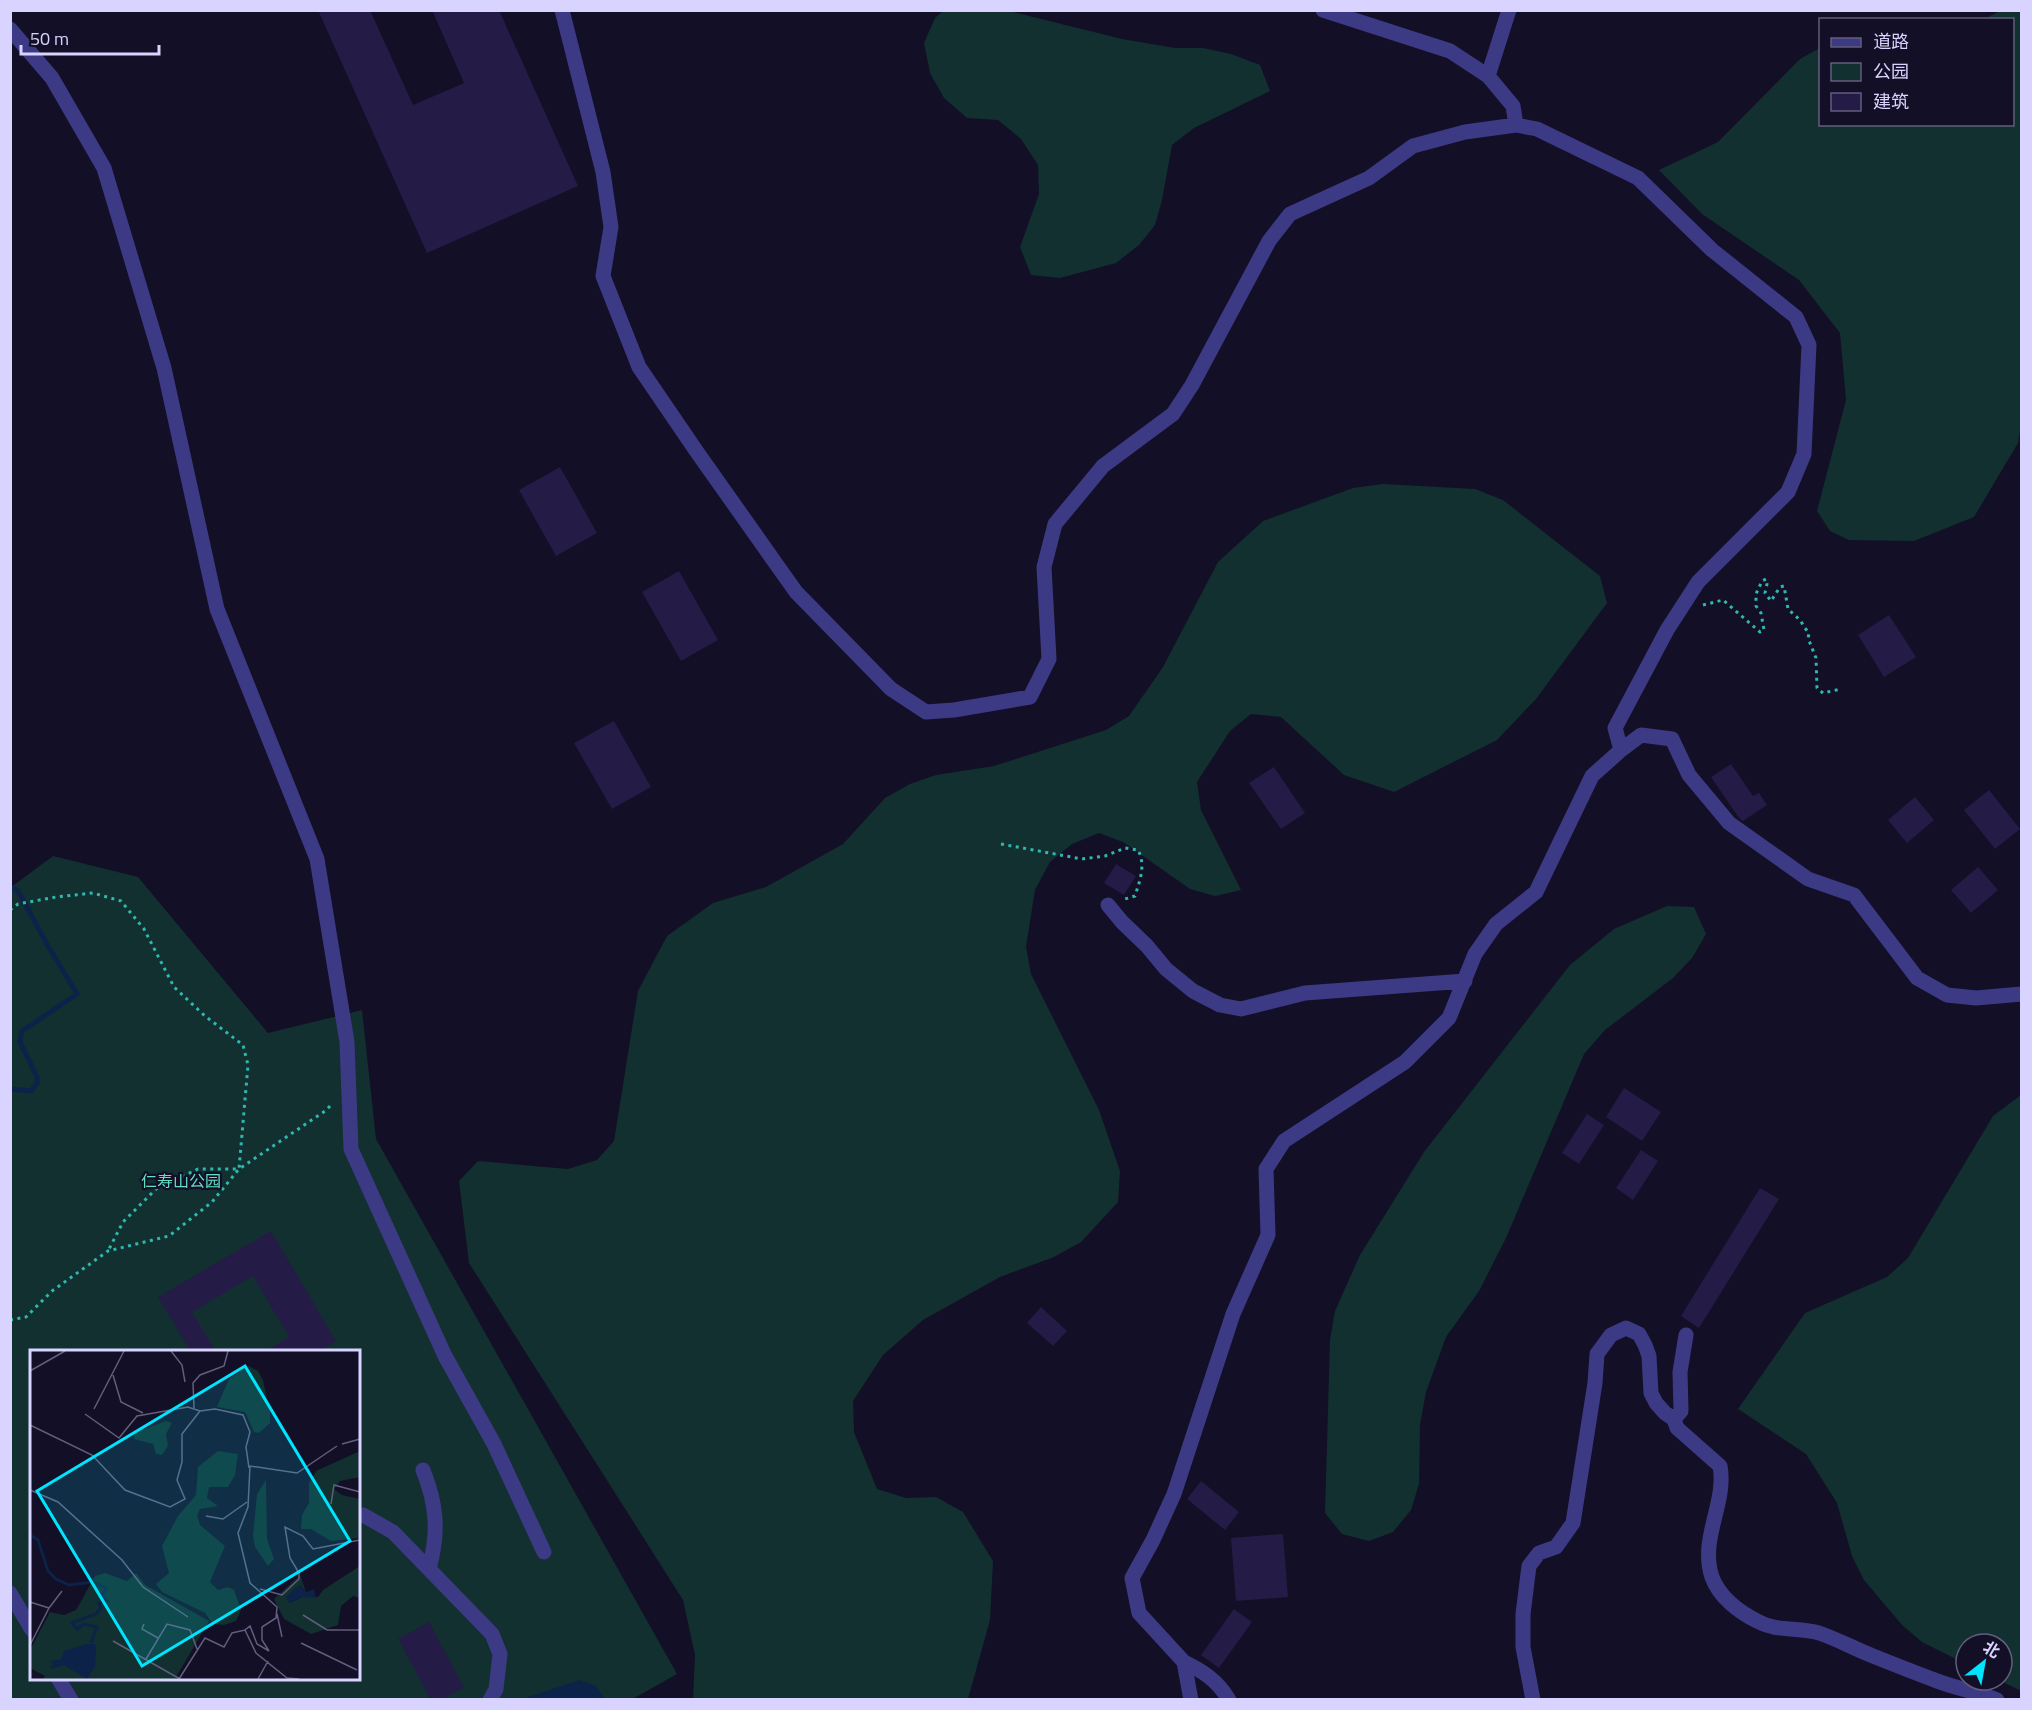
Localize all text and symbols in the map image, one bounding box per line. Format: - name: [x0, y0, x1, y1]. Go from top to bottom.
- scale bar: [21, 18, 159, 56]
- legend: [1819, 18, 2014, 126]
- text: 50 m: [30, 25, 69, 52]
- text: 道路: [1873, 28, 1909, 55]
- text: 公园: [1873, 58, 1909, 85]
- text: 建筑: [1873, 88, 1909, 115]
- park label: 仁寿山公园: [141, 1169, 221, 1193]
- inset map: [30, 1350, 360, 1680]
- north arrow: [1954, 1632, 2014, 1692]
- text: 北: [1979, 1635, 2005, 1664]

